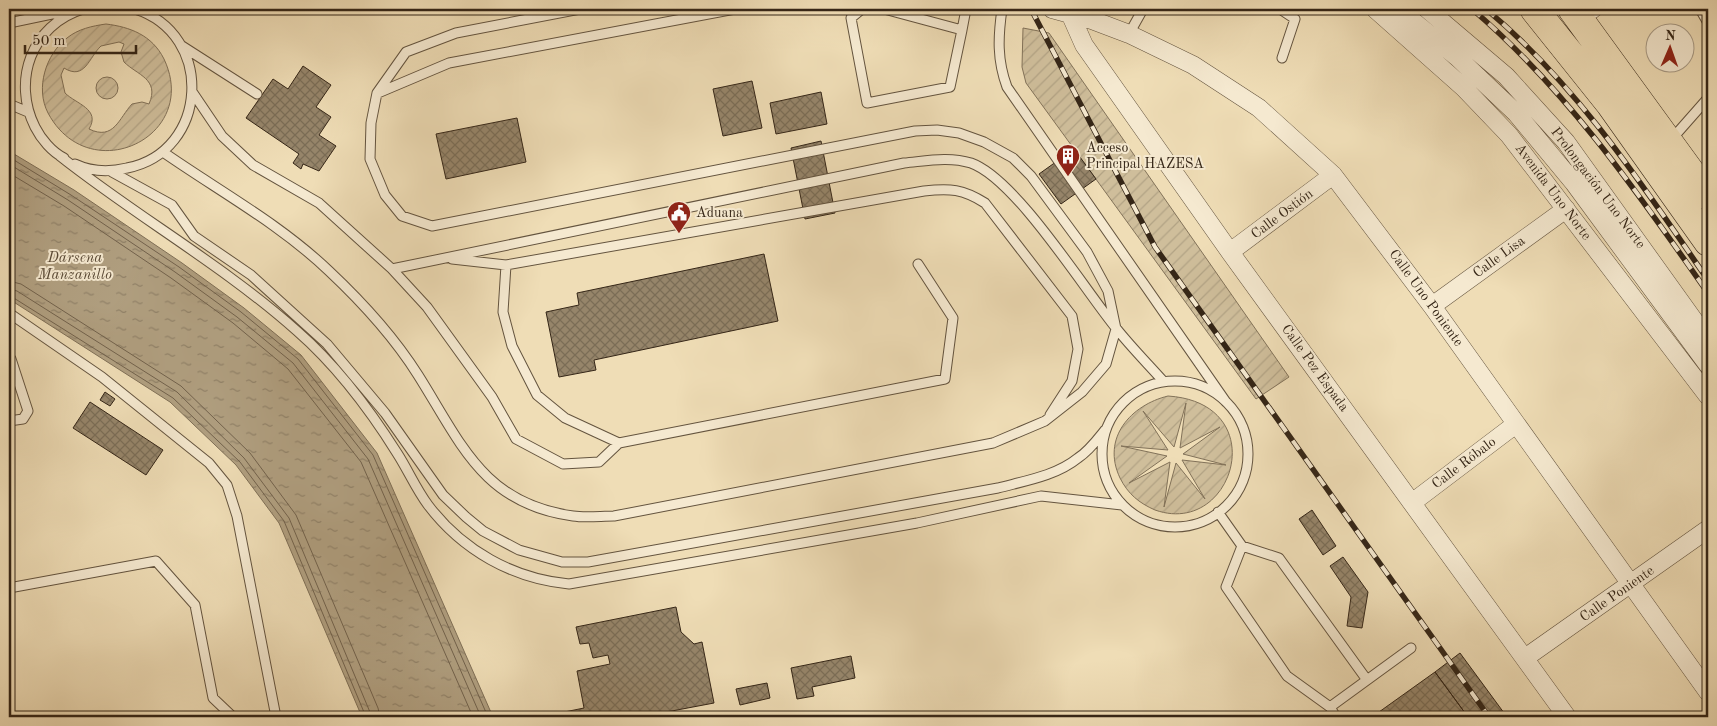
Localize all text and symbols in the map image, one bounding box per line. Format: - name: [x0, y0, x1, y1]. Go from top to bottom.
- scale bar: [25, 22, 136, 54]
- north arrow: [1644, 22, 1694, 72]
- text: N: [1665, 29, 1676, 43]
- text: 50 m: [32, 34, 66, 49]
- street label: Prolongación Uno Norte: [1548, 125, 1648, 251]
- place label: Acceso Principal HAZESA: [1086, 141, 1204, 171]
- street label: Avenida Uno Norte: [1512, 141, 1594, 243]
- building icon: Acceso Principal HAZESA: [1055, 143, 1081, 177]
- street label: Calle Ostión: [1249, 186, 1316, 242]
- public building icon: Aduana: [666, 200, 692, 234]
- place label: Aduana: [696, 206, 743, 220]
- street label: Calle Lisa: [1470, 234, 1528, 280]
- street label: Calle Uno Poniente: [1386, 247, 1466, 349]
- water label: Dársena Manzanillo: [37, 251, 112, 283]
- street label: Calle Pez Espada: [1279, 322, 1351, 414]
- street label: Calle Róbalo: [1429, 435, 1499, 491]
- street label: Calle Poniente: [1577, 563, 1657, 625]

